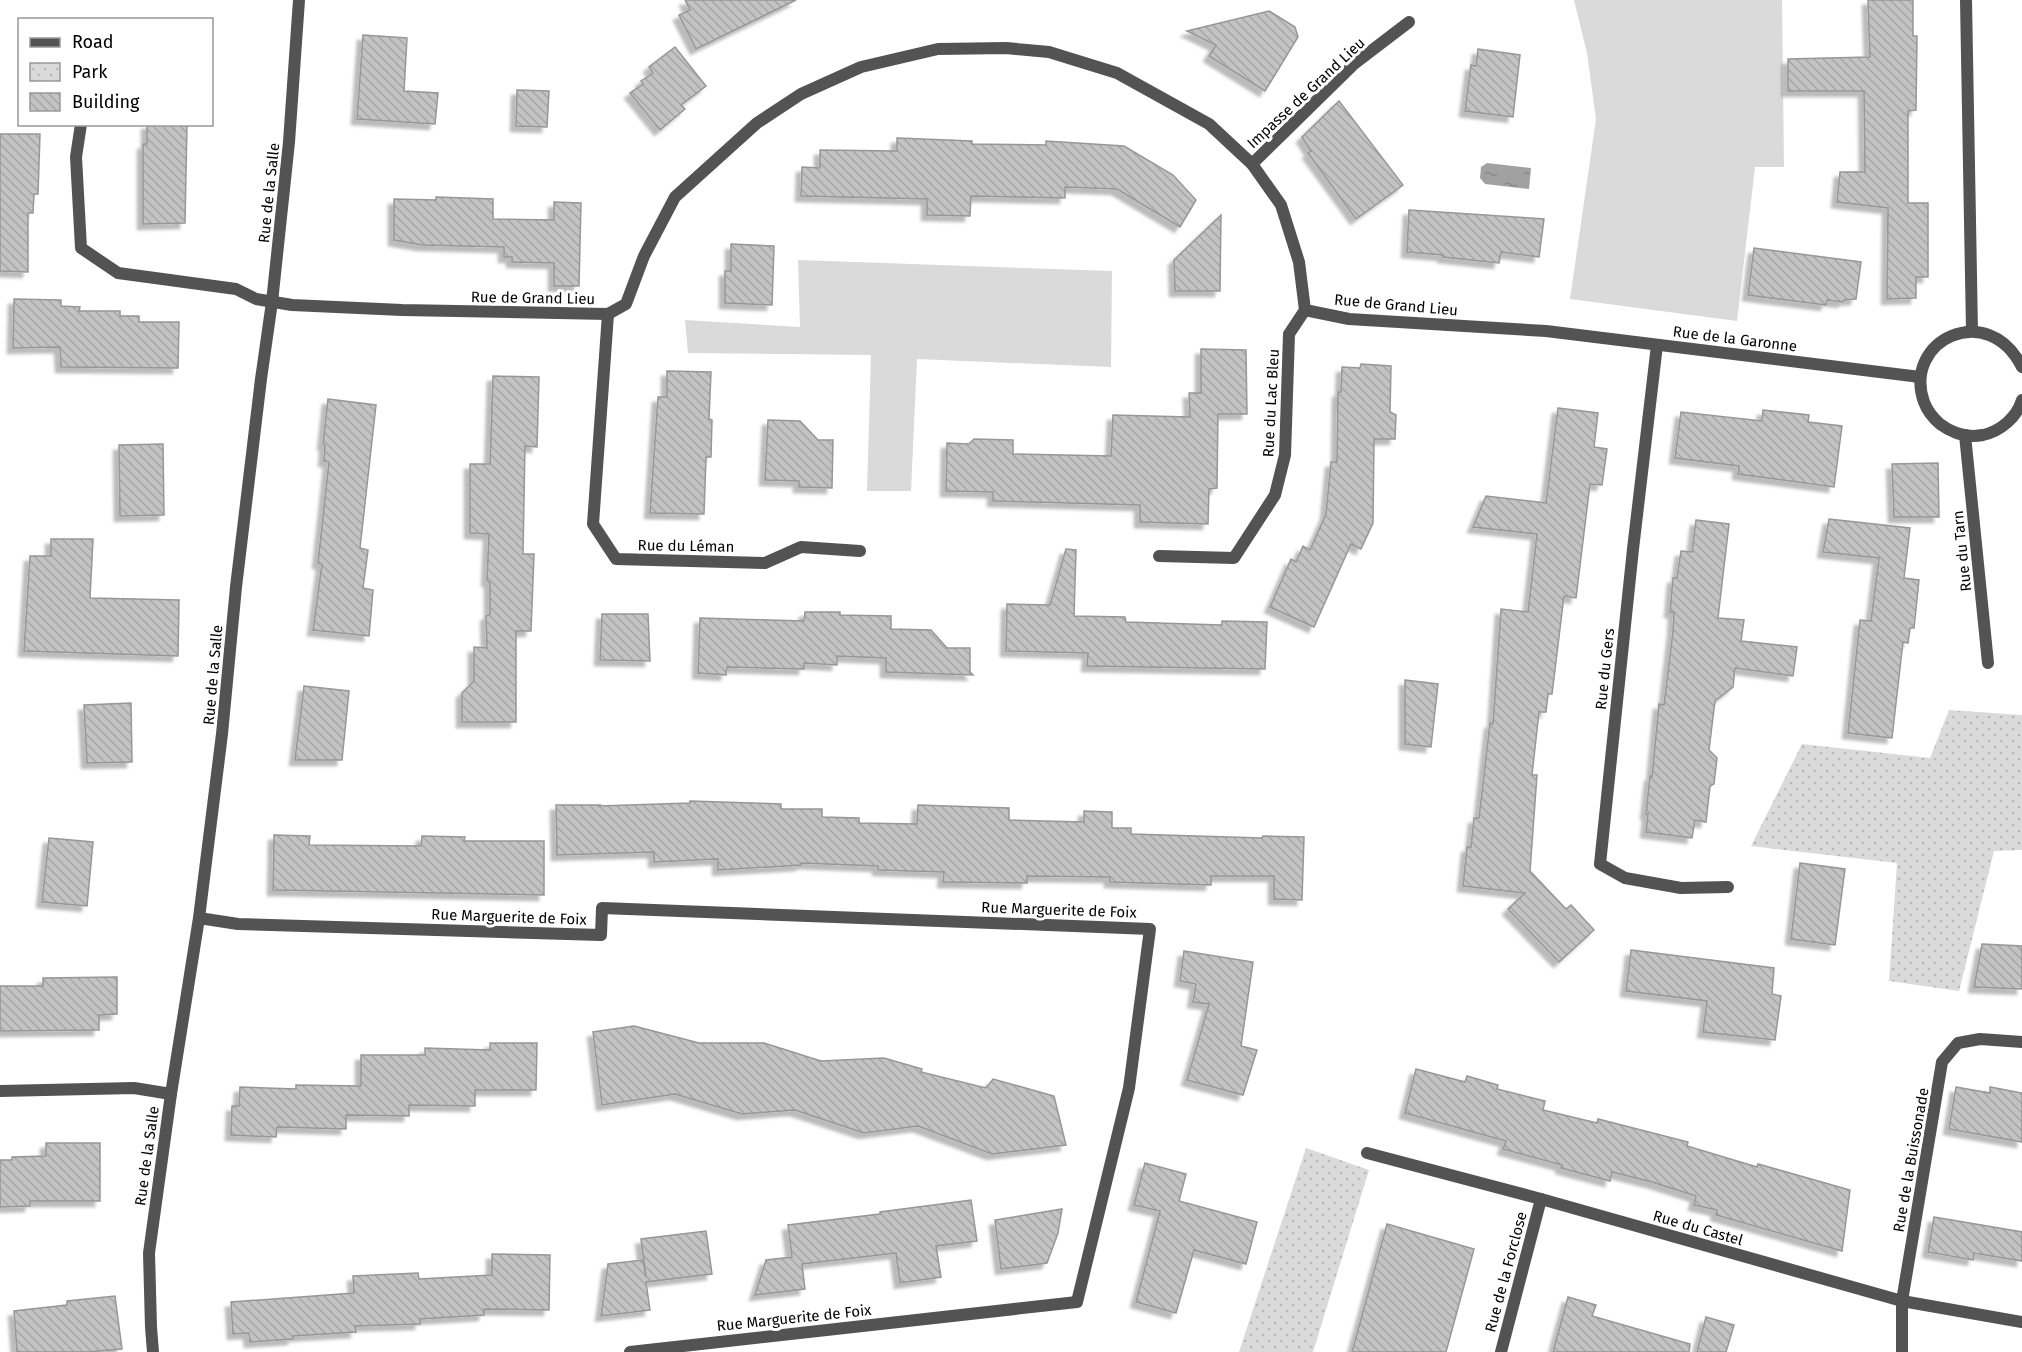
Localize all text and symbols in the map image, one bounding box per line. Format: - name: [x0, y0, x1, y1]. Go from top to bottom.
- legend: [18, 18, 213, 126]
- text: Road: [72, 31, 114, 53]
- street label: Impasse de Grand Lieu: [1243, 34, 1369, 152]
- text: Park: [72, 61, 108, 83]
- text: Building: [72, 91, 140, 113]
- street label: Rue de la Salle: [255, 142, 283, 244]
- street label: Rue de Grand Lieu: [471, 288, 595, 308]
- street label: Rue de Grand Lieu: [1333, 291, 1459, 319]
- street label: Rue de la Garonne: [1672, 322, 1798, 356]
- street label: Rue du Lac Bleu: [1259, 348, 1283, 458]
- street label: Rue du Tarn: [1949, 510, 1975, 592]
- street label: Rue du Léman: [637, 536, 735, 556]
- street label: Rue de la Salle: [200, 624, 226, 726]
- street label: Rue du Gers: [1592, 627, 1618, 711]
- street label: Rue Marguerite de Foix: [981, 898, 1138, 922]
- street label: Rue Marguerite de Foix: [431, 905, 588, 929]
- street label: Rue de la Buissonade: [1889, 1086, 1933, 1234]
- street label: Rue de la Salle: [131, 1105, 163, 1207]
- street label: Rue du Castel: [1651, 1207, 1746, 1250]
- street label: Rue de la Forclose: [1481, 1210, 1531, 1334]
- street label: Rue Marguerite de Foix: [716, 1301, 873, 1335]

